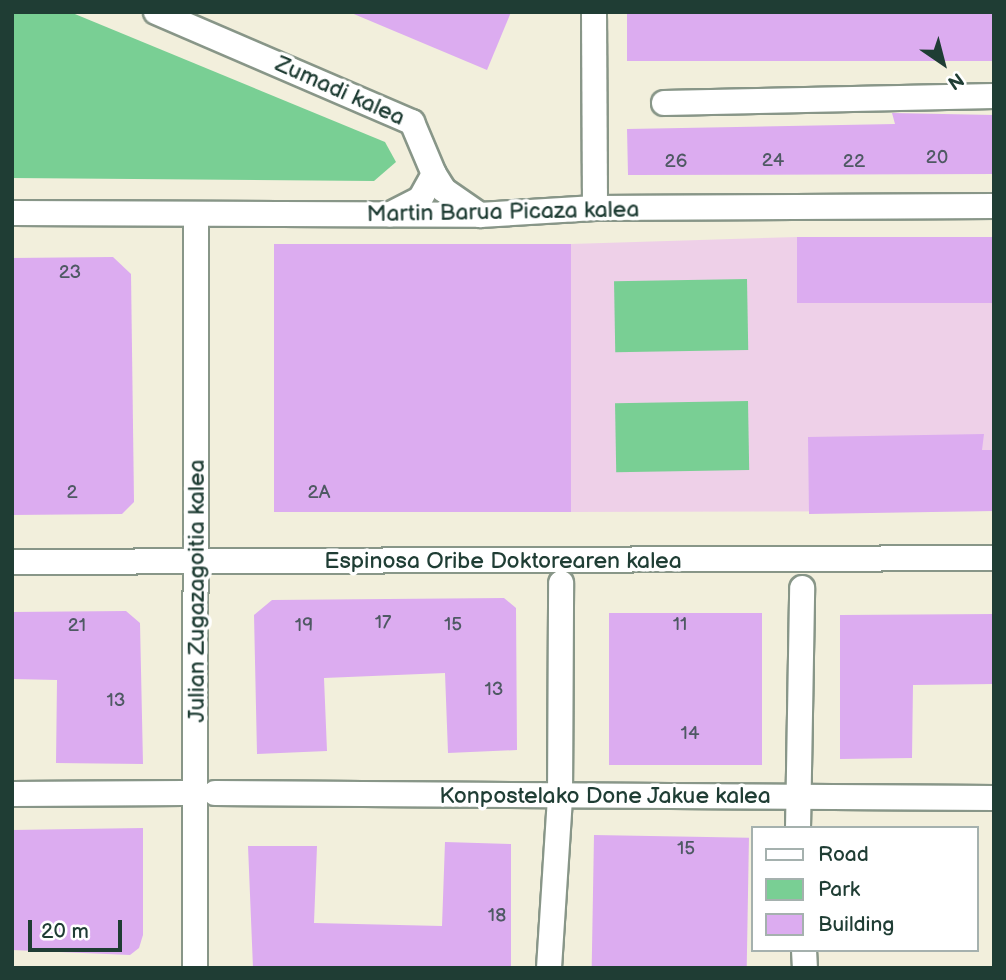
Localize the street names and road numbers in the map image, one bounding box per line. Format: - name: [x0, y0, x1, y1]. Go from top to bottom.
- street label: Zumadi kalea: [271, 50, 409, 132]
- street label: Martin Barua Picaza kalea: [366, 196, 640, 228]
- street label: Julian Zugazagoitia kalea: [183, 460, 211, 722]
- street label: Espinosa Oribe Doktorearen kalea: [324, 547, 682, 575]
- street label: Konpostelako Done Jakue kalea: [439, 782, 771, 810]

